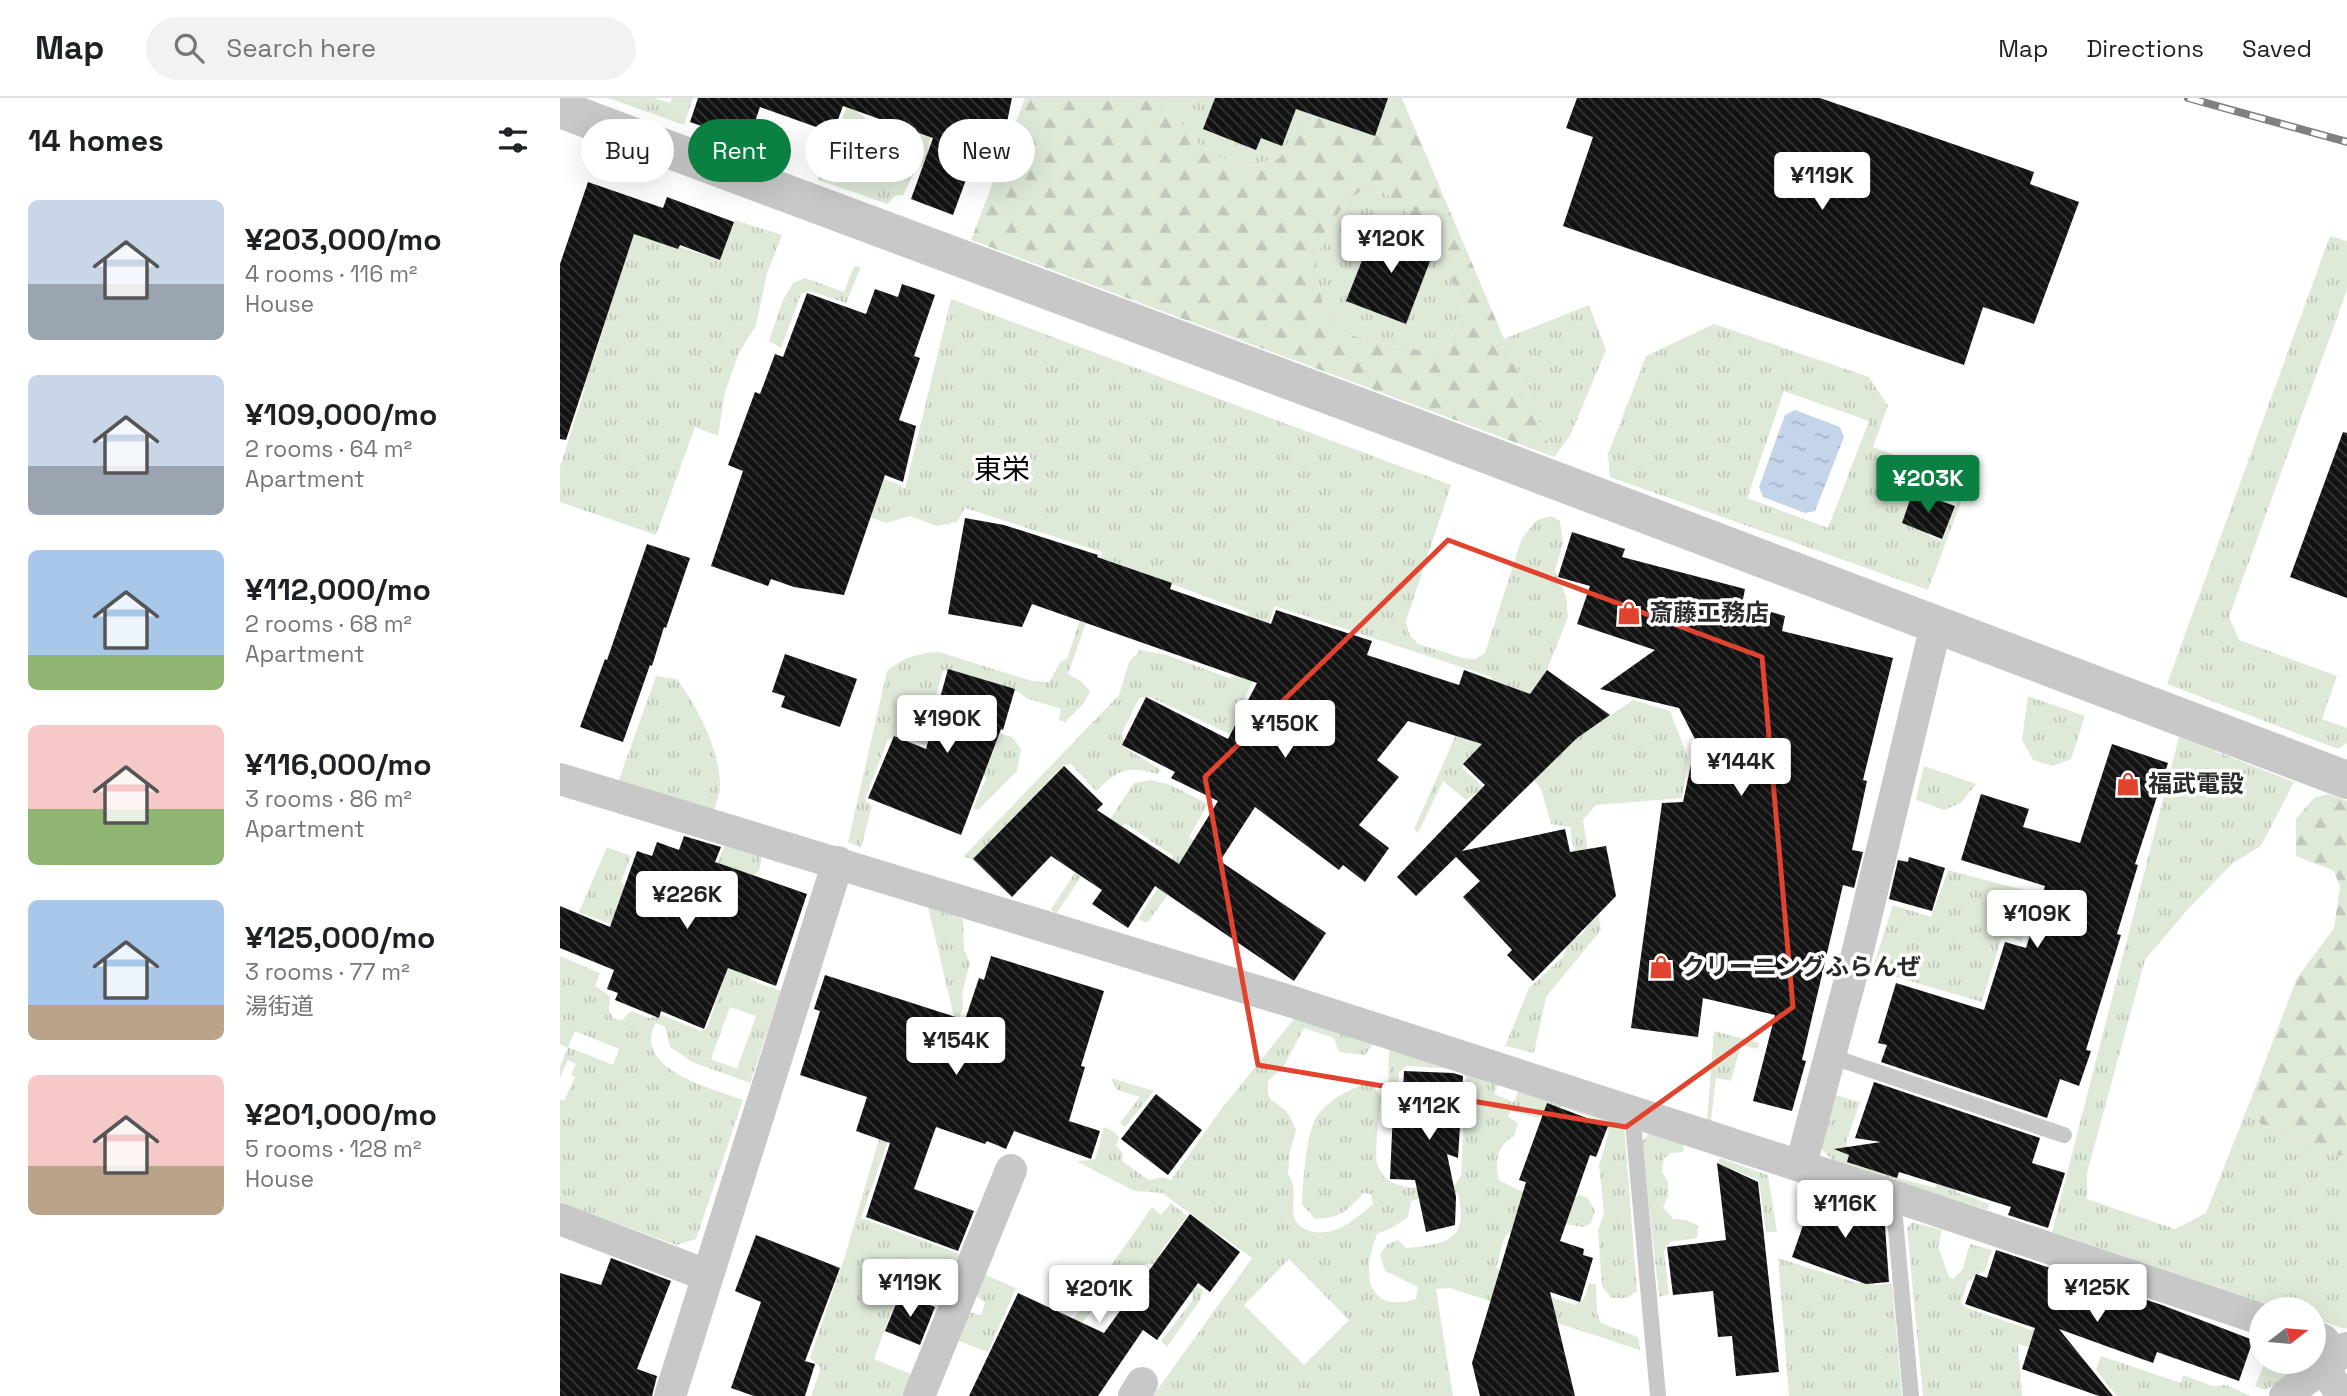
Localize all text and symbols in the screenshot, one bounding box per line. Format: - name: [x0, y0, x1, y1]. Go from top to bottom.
- search box: [146, 17, 636, 80]
- text: Map: [35, 27, 104, 69]
- icon: search: [170, 29, 208, 67]
- text: Search here: [226, 31, 376, 65]
- text: Map: [1998, 33, 2048, 64]
- text: Directions: [2086, 33, 2204, 64]
- text: Saved: [2242, 33, 2312, 64]
- chip: Buy: [581, 119, 674, 182]
- chip: Rent: [688, 119, 791, 182]
- chip: Filters: [805, 119, 924, 182]
- chip: New: [938, 119, 1035, 182]
- text: 14 homes: [28, 121, 164, 160]
- icon: filters: [494, 121, 532, 159]
- pin: ¥119K: [1773, 152, 1871, 212]
- text: ¥119K: [1790, 160, 1854, 190]
- pin: ¥120K: [1342, 216, 1440, 275]
- text: ¥203,000/mo: [245, 220, 442, 259]
- text: ¥120K: [1357, 223, 1425, 253]
- icon: home: [84, 228, 168, 312]
- text: 4 rooms · 116 m²: [245, 259, 417, 289]
- text: House: [245, 289, 314, 319]
- text: ¥109,000/mo: [245, 395, 437, 434]
- icon: home: [84, 403, 168, 487]
- text: 2 rooms · 64 m²: [245, 434, 412, 464]
- district label: 東栄: [974, 451, 1030, 487]
- pin: ¥203K: [1879, 456, 1977, 515]
- text: ¥203K: [1892, 463, 1964, 493]
- text: Apartment: [245, 464, 365, 494]
- text: ¥112,000/mo: [245, 570, 431, 609]
- icon: home: [84, 578, 168, 662]
- place label: 斎藤工務店: [1649, 597, 1769, 628]
- shop icon: 斎藤工務店: [1615, 599, 1643, 627]
- text: 2 rooms · 68 m²: [245, 609, 412, 639]
- text: Apartment: [245, 639, 365, 669]
- pin: ¥190K: [898, 696, 996, 755]
- pin: ¥150K: [1236, 700, 1334, 760]
- text: ¥190K: [913, 703, 981, 733]
- text: ¥150K: [1251, 708, 1319, 738]
- pin: ¥144K: [1692, 738, 1790, 798]
- text: ¥116,000/mo: [245, 745, 432, 784]
- text: ¥144K: [1707, 746, 1775, 776]
- icon: home: [84, 753, 168, 837]
- place label: 福武電設: [2148, 768, 2244, 799]
- shop icon: 福武電設: [2114, 770, 2142, 798]
- text: 3 rooms · 86 m²: [245, 784, 412, 814]
- text: Apartment: [245, 814, 365, 844]
- pin: ¥226K: [638, 872, 736, 931]
- text: ¥226K: [652, 879, 722, 909]
- pin: ¥109K: [1988, 890, 2086, 950]
- text: ¥109K: [2003, 898, 2071, 928]
- text: ¥125,000/mo: [245, 918, 435, 957]
- icon: home: [84, 928, 168, 1012]
- place label: クリーニングふらんぜ: [1681, 951, 1921, 982]
- shop icon: クリーニングふらんぜ: [1647, 953, 1675, 981]
- text: 3 rooms · 77 m²: [245, 957, 410, 987]
- text: 湯街道: [245, 991, 314, 1021]
- pin: ¥154K: [907, 1018, 1005, 1077]
- text: ¥154K: [922, 1025, 990, 1055]
- pin: ¥112K: [1380, 1082, 1478, 1142]
- text: ¥112K: [1397, 1090, 1461, 1120]
- text: ¥201,000/mo: [245, 1095, 437, 1134]
- icon: home: [84, 1103, 168, 1187]
- text: 5 rooms · 128 m²: [245, 1134, 421, 1164]
- text: House: [245, 1164, 314, 1194]
- pin: ¥116K: [1796, 1180, 1894, 1240]
- text: ¥116K: [1813, 1188, 1877, 1218]
- pin: ¥119K: [861, 1260, 959, 1319]
- pin: ¥125K: [2048, 1264, 2146, 1324]
- pin: ¥201K: [1050, 1266, 1148, 1325]
- text: ¥119K: [878, 1267, 942, 1297]
- text: ¥125K: [2064, 1272, 2130, 1302]
- text: ¥201K: [1065, 1273, 1133, 1303]
- north arrow: [2249, 1297, 2326, 1374]
- map controls: [2249, 1297, 2326, 1374]

